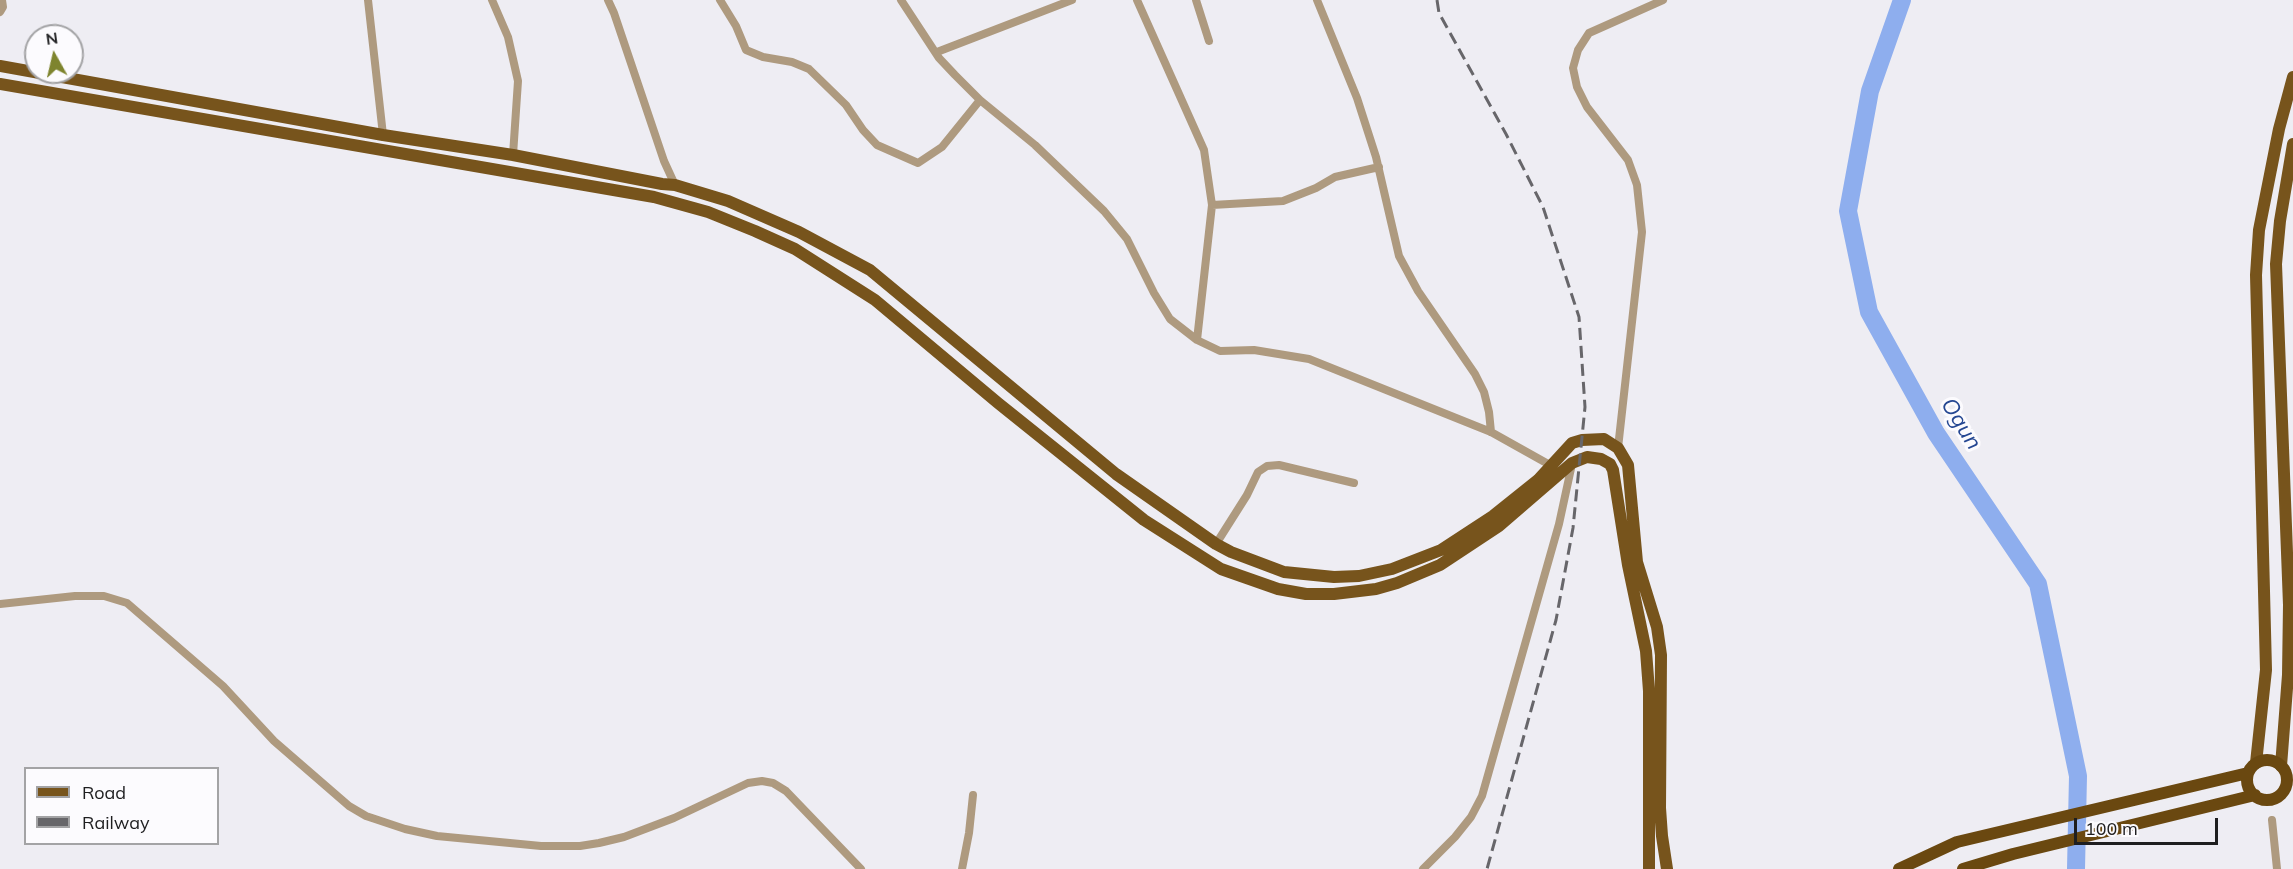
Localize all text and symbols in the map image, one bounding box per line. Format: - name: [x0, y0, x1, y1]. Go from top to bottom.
- north arrow: [24, 24, 84, 84]
- text: N: [44, 27, 59, 49]
- water label: Ogun: [1935, 393, 1987, 455]
- legend: [24, 767, 219, 845]
- text: Road: [82, 781, 126, 804]
- scale bar: [2077, 806, 2221, 844]
- text: Railway: [82, 811, 150, 834]
- text: 100 m: [2085, 817, 2138, 840]

